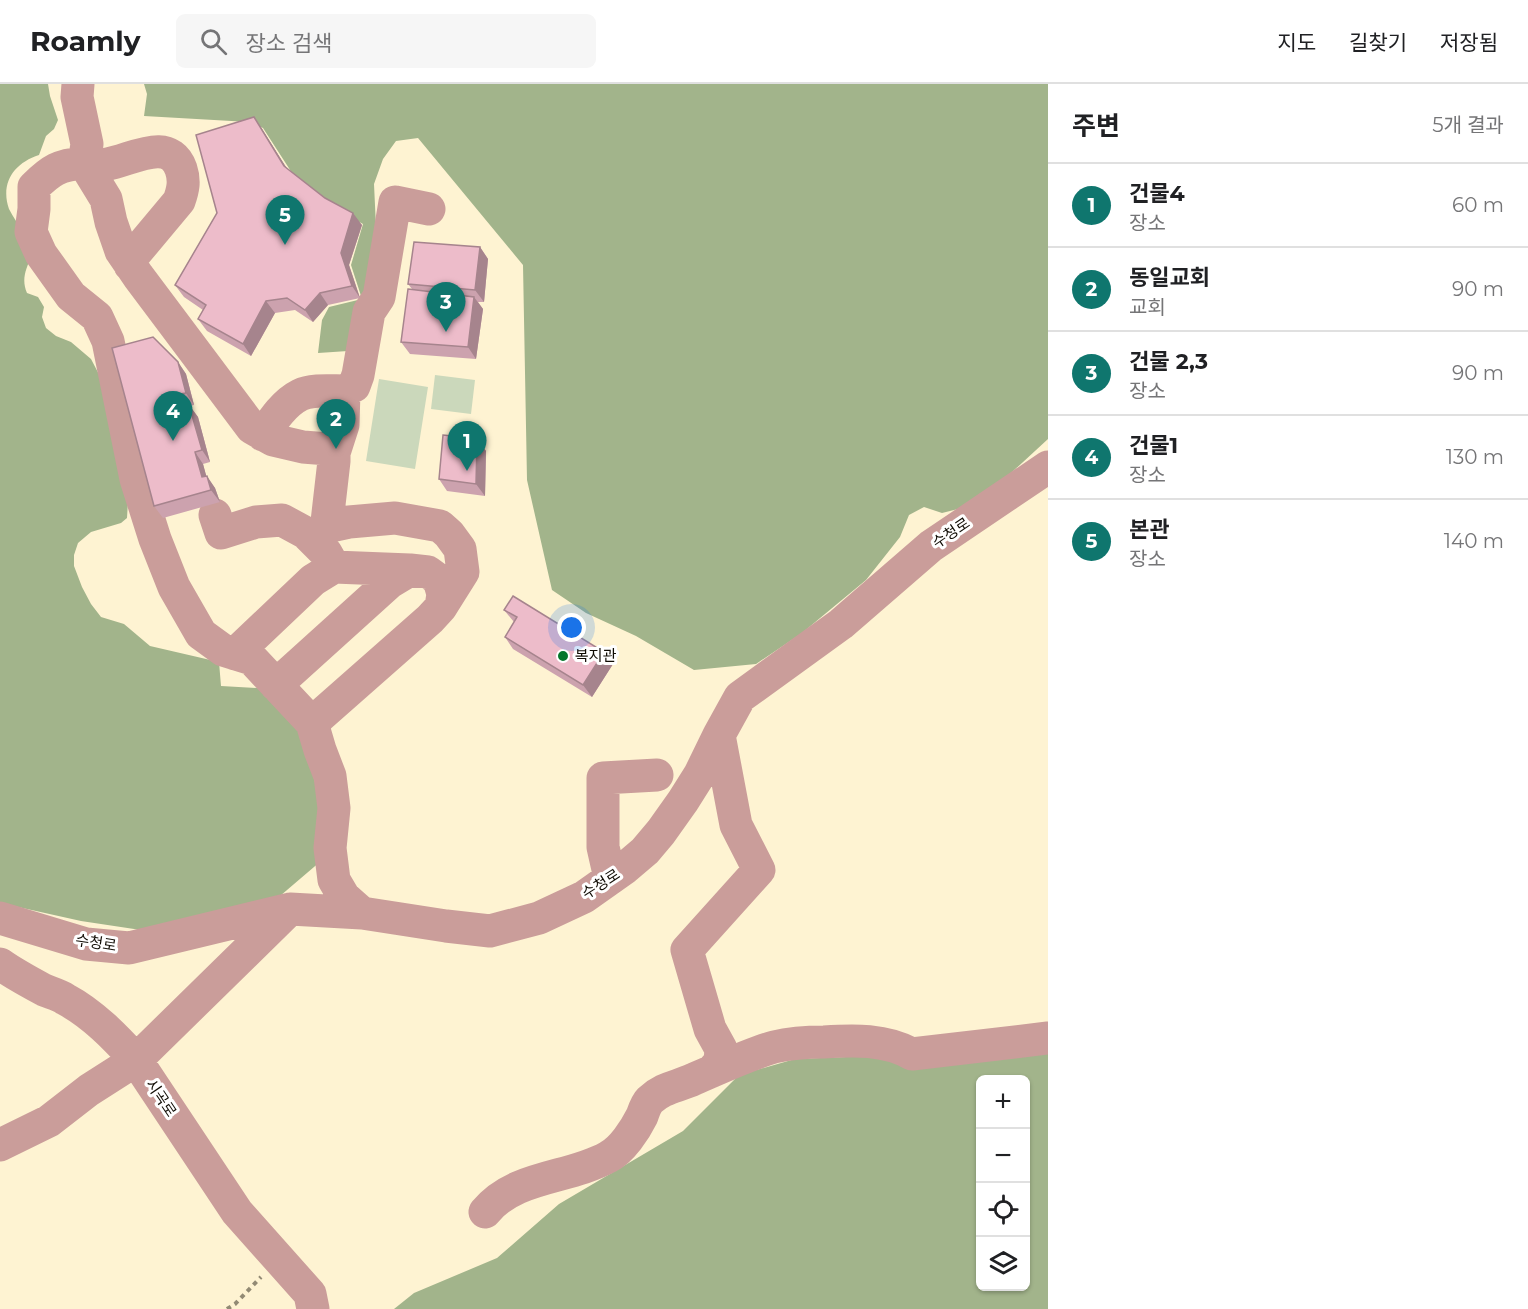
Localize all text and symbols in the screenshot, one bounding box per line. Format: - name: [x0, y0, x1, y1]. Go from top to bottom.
- search box: [176, 14, 596, 68]
- text: Roamly: [30, 24, 140, 58]
- icon: search: [197, 25, 230, 58]
- text: 장소 검색: [245, 30, 332, 57]
- text: 지도: [1277, 30, 1316, 55]
- text: 길찾기: [1349, 30, 1407, 55]
- text: 저장됨: [1440, 30, 1498, 55]
- text: 주변: [1072, 110, 1120, 142]
- text: 5개 결과: [1432, 113, 1504, 137]
- text: 건물4: [1129, 180, 1185, 207]
- text: 1: [1088, 193, 1095, 217]
- text: 60 m: [1452, 193, 1504, 217]
- pin: 5: [266, 196, 304, 245]
- text: 장소: [1129, 211, 1166, 235]
- text: 동일교회: [1129, 264, 1210, 291]
- text: 2: [1086, 277, 1097, 301]
- text: 90 m: [1452, 277, 1504, 301]
- pin: 3: [426, 282, 466, 332]
- text: 교회: [1129, 295, 1166, 319]
- text: 건물 2,3: [1129, 348, 1208, 375]
- text: 3: [1086, 361, 1097, 385]
- text: 90 m: [1452, 361, 1504, 385]
- text: 장소: [1129, 379, 1166, 403]
- pin: 4: [154, 392, 192, 441]
- pin: 2: [316, 400, 356, 449]
- pin: 1: [448, 422, 486, 471]
- text: 건물1: [1129, 432, 1178, 459]
- text: 4: [1085, 445, 1098, 469]
- text: 130 m: [1446, 445, 1504, 469]
- text: 장소: [1129, 463, 1166, 487]
- street label: 수청로: [928, 513, 973, 552]
- text: 본관: [1129, 516, 1169, 543]
- text: 5: [1086, 529, 1097, 553]
- text: 140 m: [1444, 529, 1504, 553]
- text: 장소: [1129, 547, 1166, 571]
- your location: [557, 613, 586, 642]
- place label: 복지관: [575, 646, 617, 665]
- marker: 복지관: [556, 649, 570, 663]
- street label: 수청로: [578, 864, 623, 903]
- street label: 수청로: [74, 930, 118, 955]
- street label: 시곡로: [142, 1075, 181, 1120]
- map controls: [976, 1075, 1030, 1291]
- button: +: [976, 1075, 1030, 1129]
- button: −: [976, 1129, 1030, 1183]
- button: locate: [976, 1183, 1030, 1237]
- button: layers: [976, 1237, 1030, 1291]

